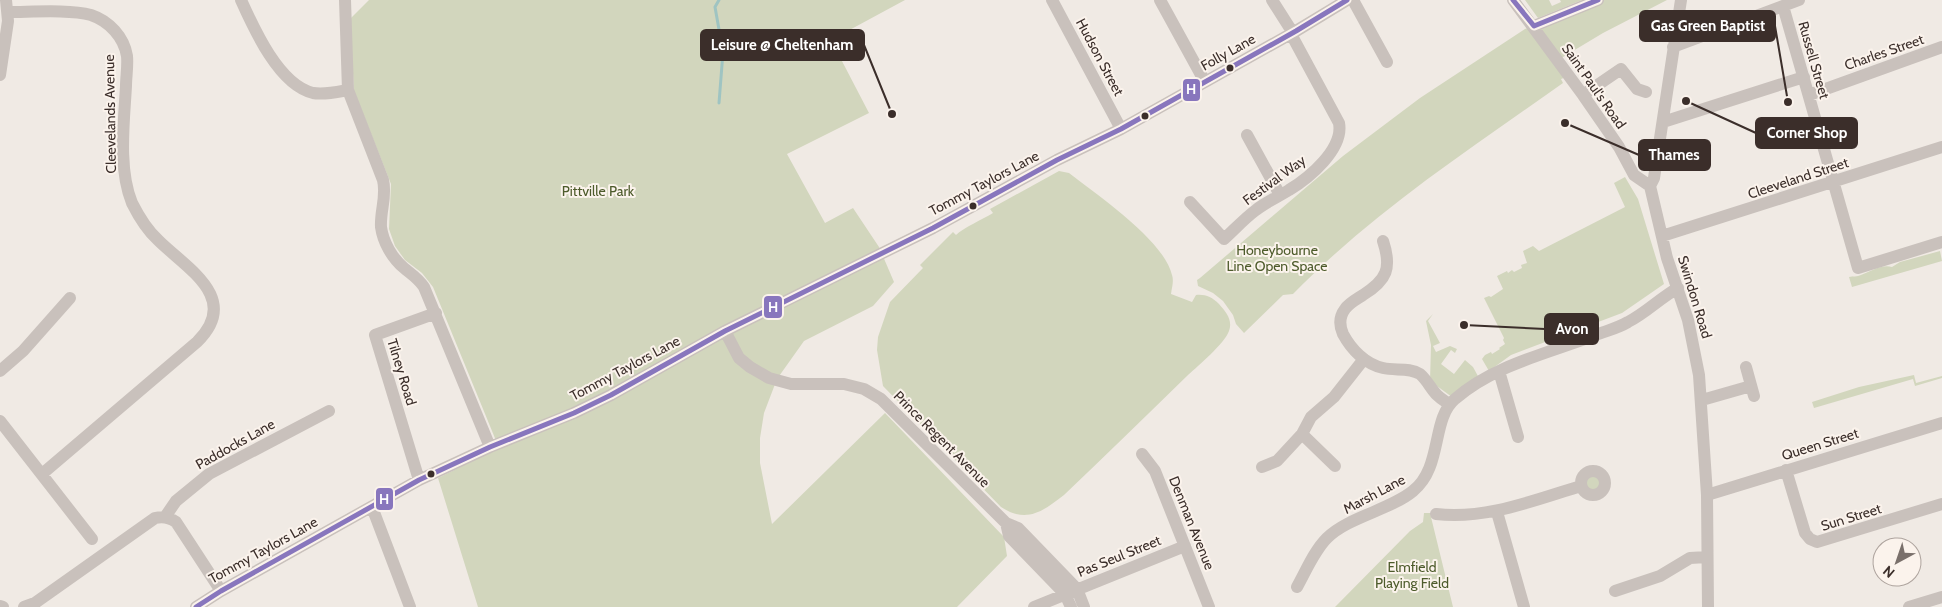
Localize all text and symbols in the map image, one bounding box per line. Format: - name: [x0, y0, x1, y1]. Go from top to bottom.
- callout: Gas Green Baptist: [1640, 11, 1775, 41]
- street label: Hudson Street: [1072, 15, 1128, 99]
- text: Gas Green Baptist: [1651, 17, 1765, 35]
- street label: Russell Street: [1794, 19, 1834, 101]
- callout: Leisure @ Cheltenham: [701, 30, 864, 60]
- street label: Folly Lane: [1197, 30, 1259, 74]
- street label: Charles Street: [1842, 30, 1926, 74]
- text: Leisure @ Cheltenham: [711, 36, 853, 54]
- street label: Saint Paul's Road: [1558, 40, 1630, 132]
- street label: Cleevelands Avenue: [100, 54, 120, 174]
- unlabelled marker: [1225, 63, 1235, 73]
- line badge: H: [1182, 78, 1201, 102]
- text: H: [1186, 80, 1196, 98]
- unlabelled marker: [1140, 111, 1150, 121]
- callout: Corner Shop: [1756, 118, 1857, 148]
- text: Corner Shop: [1767, 124, 1848, 142]
- callout: Thames: [1639, 140, 1710, 170]
- street label: Tommy Taylors Lane: [926, 146, 1042, 220]
- text: Thames: [1648, 146, 1700, 164]
- street label: Festival Way: [1239, 151, 1309, 209]
- street label: Cleeveland Street: [1745, 153, 1851, 203]
- park label: Pittville Park: [562, 182, 635, 200]
- unlabelled marker: [968, 201, 978, 211]
- park label: Honeybourne Line Open Space: [1227, 241, 1327, 275]
- street label: Swindon Road: [1674, 253, 1716, 341]
- line badge: H: [763, 295, 783, 319]
- text: H: [768, 298, 778, 316]
- callout: Avon: [1545, 314, 1598, 344]
- text: Avon: [1556, 320, 1589, 338]
- street label: Tommy Taylors Lane: [567, 331, 683, 405]
- street label: Tilney Road: [383, 336, 421, 408]
- street label: Prince Regent Avenue: [890, 387, 994, 491]
- street label: Paddocks Lane: [192, 415, 278, 473]
- street label: Queen Street: [1779, 424, 1861, 464]
- unlabelled marker: [426, 469, 436, 479]
- street label: Marsh Lane: [1340, 470, 1408, 518]
- street label: Denman Avenue: [1165, 474, 1219, 572]
- line badge: H: [375, 487, 394, 511]
- text: H: [379, 490, 389, 508]
- street label: Sun Street: [1819, 499, 1884, 535]
- street label: Tommy Taylors Lane: [205, 513, 321, 587]
- street label: Pas Seul Street: [1075, 531, 1164, 581]
- north arrow: [1872, 537, 1922, 587]
- park label: Elmfield Playing Field: [1375, 558, 1449, 592]
- text: N: [1879, 562, 1898, 582]

